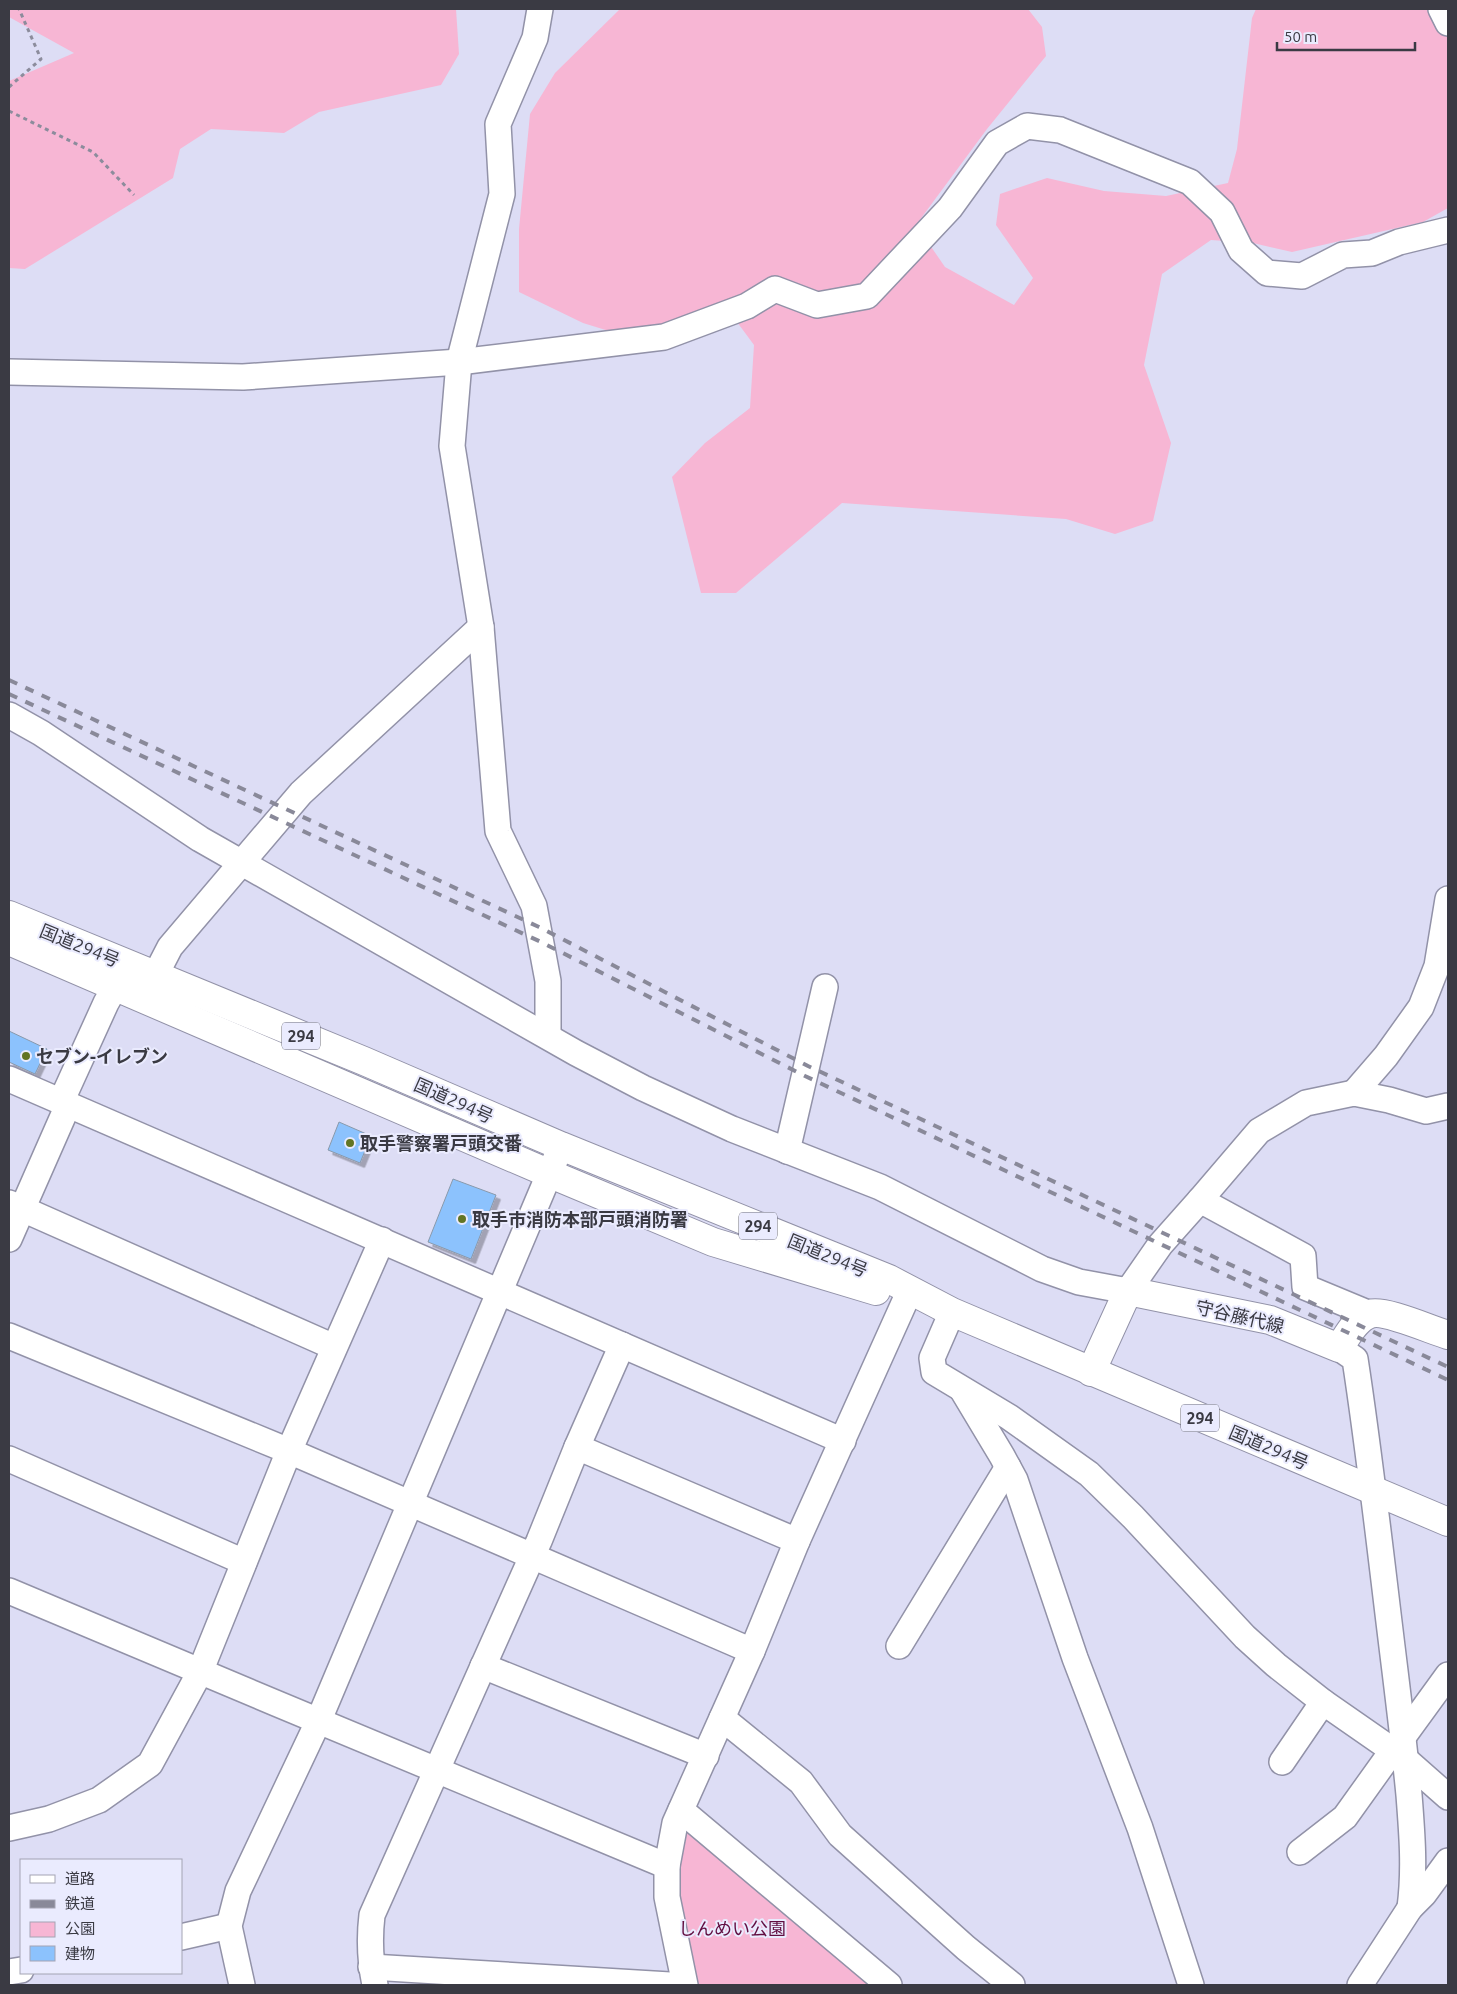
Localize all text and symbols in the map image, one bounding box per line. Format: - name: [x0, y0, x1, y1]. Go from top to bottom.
- scale bar: [1277, 20, 1414, 52]
- text: 50 m: [1284, 28, 1317, 45]
- street label: 国道294号: [37, 920, 123, 970]
- road number: 294: [282, 1022, 320, 1050]
- place label: セブン-イレブン: [36, 1046, 168, 1066]
- marker: セブン-イレブン: [20, 1050, 32, 1062]
- street label: 国道294号: [411, 1074, 497, 1126]
- place label: 取手警察署戸頭交番: [360, 1133, 522, 1153]
- marker: 取手警察署戸頭交番: [344, 1137, 356, 1149]
- place label: 取手市消防本部戸頭消防署: [472, 1209, 688, 1229]
- road number: 294: [739, 1212, 777, 1240]
- marker: 取手市消防本部戸頭消防署: [456, 1213, 468, 1225]
- street label: 国道294号: [785, 1230, 871, 1280]
- street label: 守谷藤代線: [1194, 1296, 1286, 1336]
- road number: 294: [1181, 1405, 1219, 1432]
- street label: 国道294号: [1226, 1421, 1312, 1473]
- legend: [20, 1859, 182, 1974]
- text: 道路: [65, 1870, 95, 1887]
- text: 鉄道: [65, 1895, 95, 1912]
- park label: しんめい公園: [678, 1918, 786, 1938]
- text: 公園: [65, 1920, 95, 1937]
- text: 建物: [65, 1945, 95, 1962]

